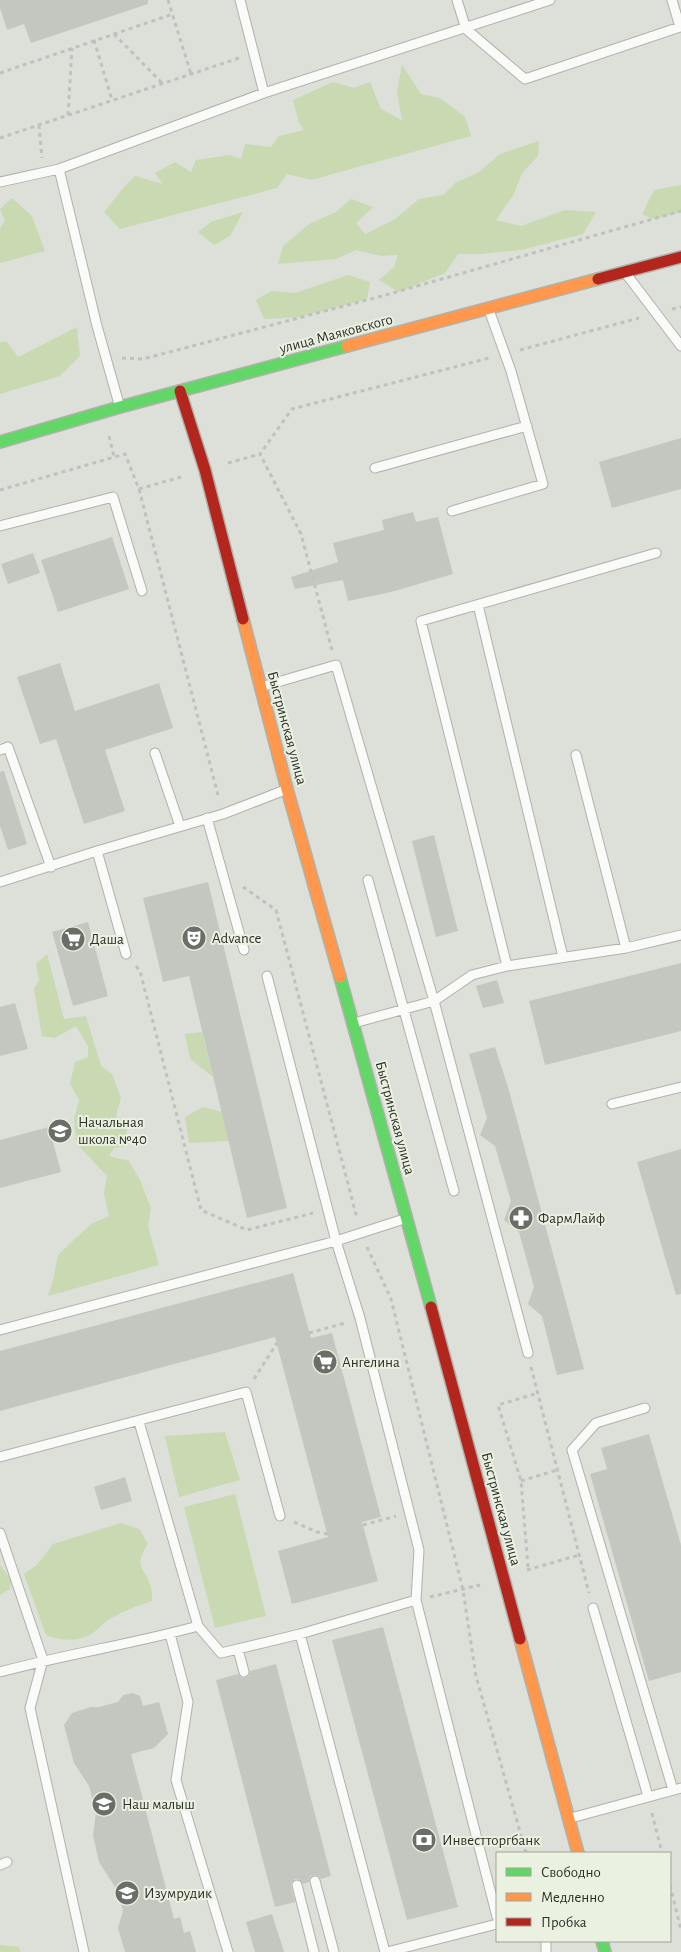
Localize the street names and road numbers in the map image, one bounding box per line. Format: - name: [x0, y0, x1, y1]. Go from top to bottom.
- street label: улица Маяковского: [277, 312, 394, 357]
- street label: Быстринская улица: [265, 670, 309, 786]
- street label: Быстринская улица: [373, 1060, 417, 1176]
- street label: Быстринская улица: [479, 1451, 523, 1567]

